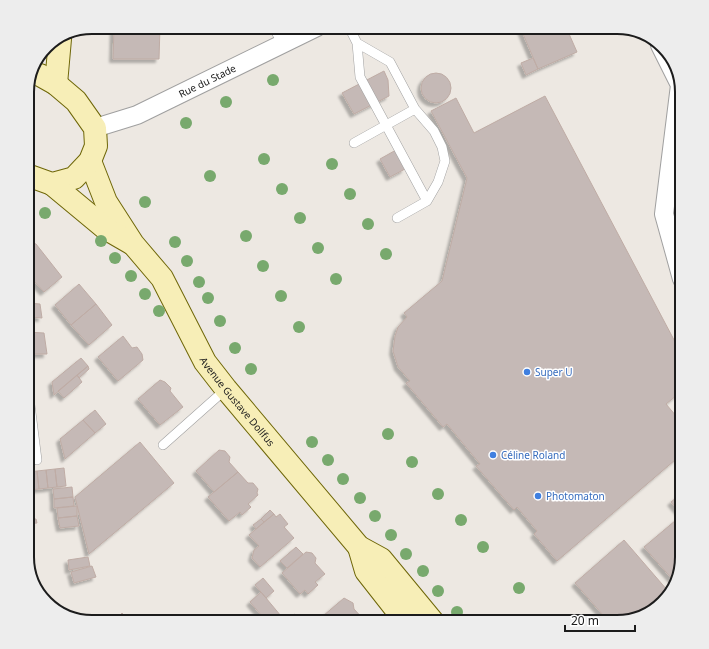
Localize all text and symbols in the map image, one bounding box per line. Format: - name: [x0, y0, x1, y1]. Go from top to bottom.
- street label: Rue du Stade: [176, 61, 238, 101]
- street label: Avenue Gustave Dollfus: [197, 355, 278, 449]
- place label: Super U: [535, 365, 573, 379]
- marker: Super U: [522, 367, 532, 377]
- place label: Céline Roland: [501, 448, 565, 462]
- marker: Céline Roland: [488, 450, 498, 460]
- place label: Photomaton: [546, 489, 605, 503]
- marker: Photomaton: [533, 491, 543, 501]
- scale bar: [565, 607, 635, 633]
- text: 20 m: [571, 612, 599, 629]

